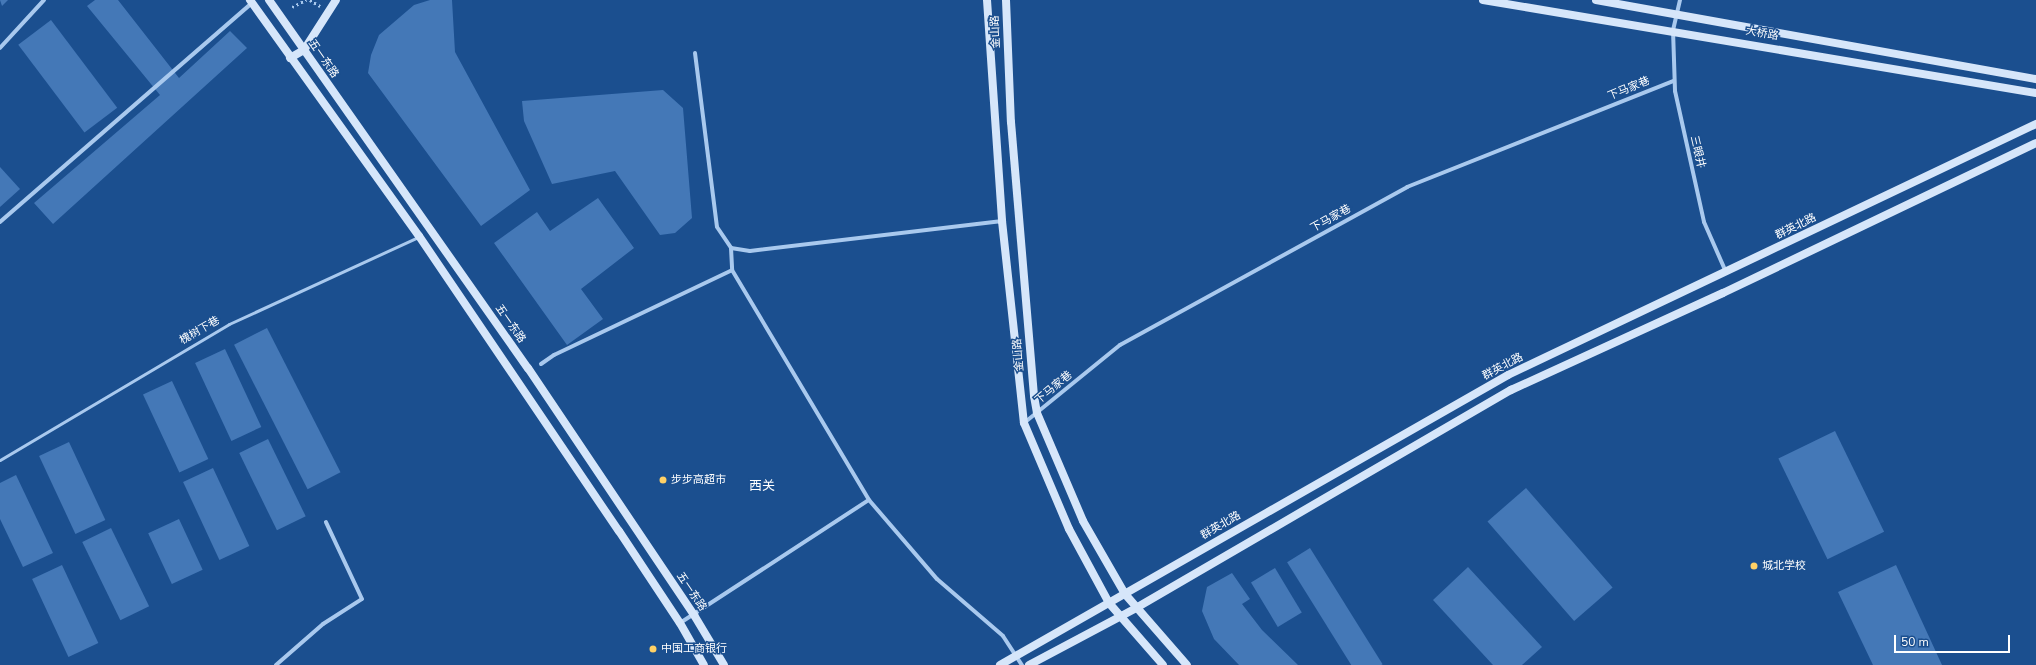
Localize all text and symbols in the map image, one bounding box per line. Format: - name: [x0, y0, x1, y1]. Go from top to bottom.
- street label: 金山路: [989, 15, 1003, 49]
- street label: 大桥路: [1745, 25, 1779, 43]
- street label: 五一东路: [305, 37, 341, 81]
- street label: 下马家巷: [1606, 75, 1652, 103]
- street label: 三眼井: [1687, 134, 1707, 170]
- street label: 下马家巷: [1309, 203, 1353, 235]
- street label: 群英北路: [1773, 211, 1819, 243]
- street label: 五一东路: [492, 302, 528, 346]
- street label: 槐树下巷: [178, 314, 222, 348]
- street label: 金山路: [1011, 338, 1027, 372]
- street label: 群英北路: [1480, 351, 1526, 383]
- street label: 下马家巷: [1033, 369, 1075, 407]
- place label: 步步高超市: [671, 473, 726, 487]
- marker: 步步高超市: [658, 475, 668, 485]
- district label: 西关: [749, 478, 775, 494]
- street label: 群英北路: [1199, 509, 1243, 543]
- place label: 城北学校: [1762, 559, 1806, 573]
- marker: 城北学校: [1749, 561, 1759, 571]
- street label: 五一东路: [673, 570, 709, 614]
- scale bar: [1896, 627, 2012, 653]
- text: 50 m: [1901, 634, 1929, 650]
- place label: 中国工商银行: [661, 642, 727, 656]
- marker: 中国工商银行: [648, 644, 658, 654]

